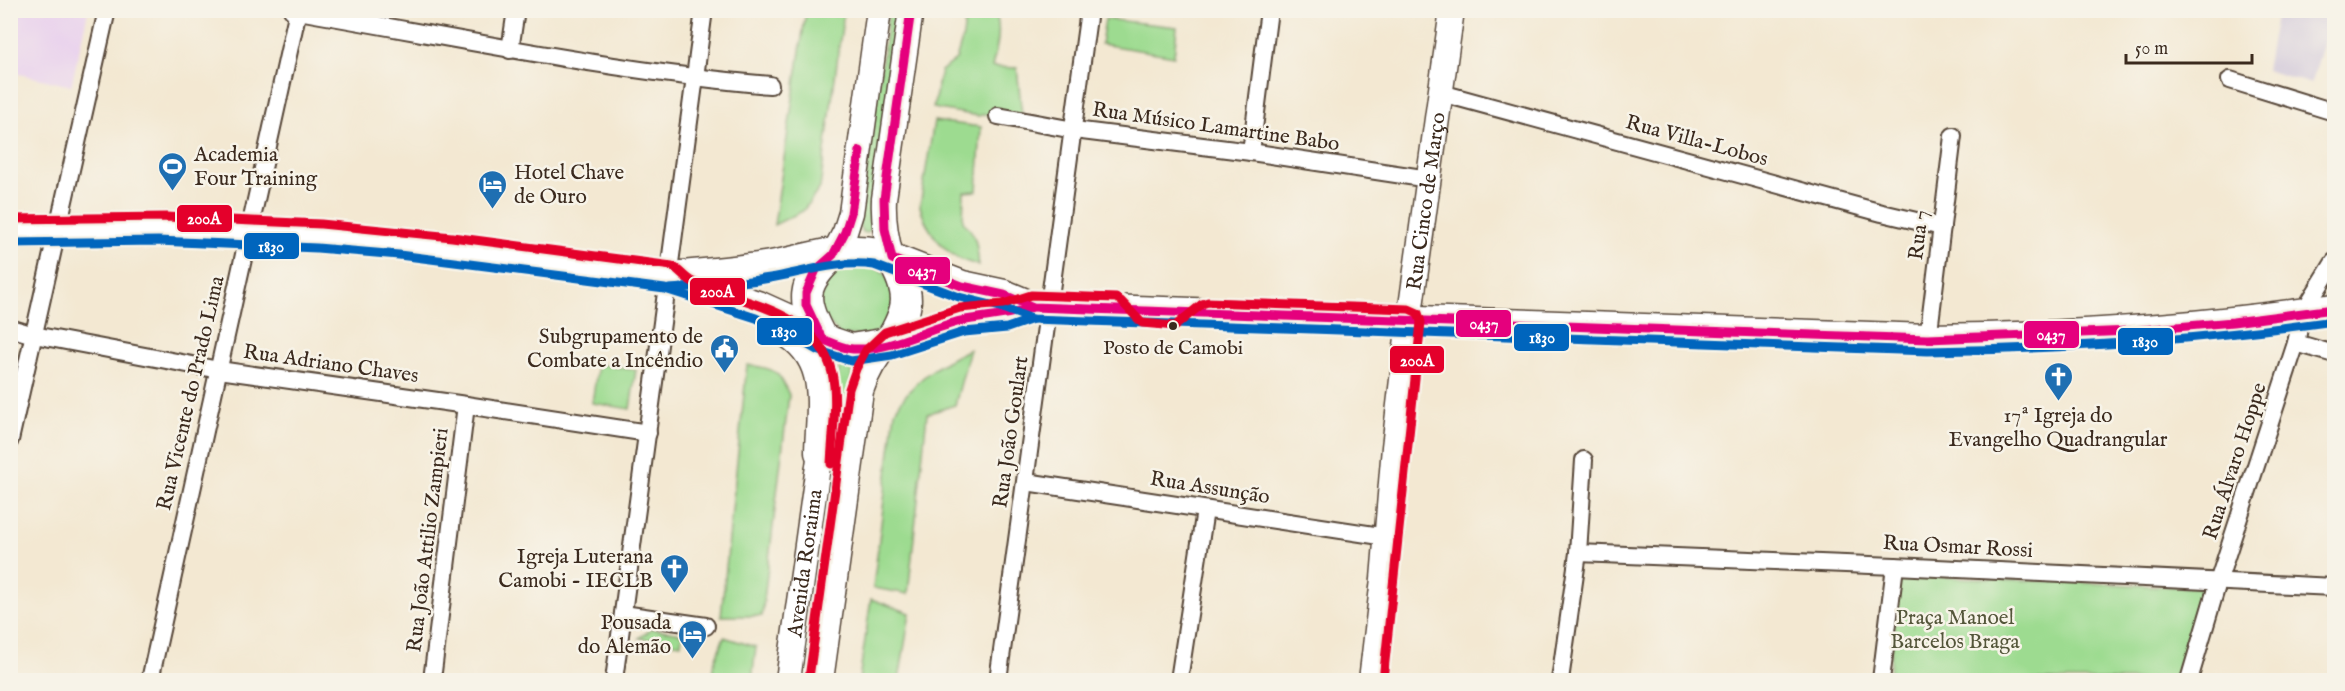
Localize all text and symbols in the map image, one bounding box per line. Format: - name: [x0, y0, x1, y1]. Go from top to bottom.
- scale bar: [2126, 27, 2252, 65]
- text: 50 m: [2135, 38, 2168, 61]
- street label: Rua Músico Lamartine Babo: [1090, 97, 1341, 158]
- street label: Rua Villa-Lobos: [1622, 109, 1771, 173]
- street label: Rua Cinco de Março: [1401, 111, 1453, 292]
- place label: Academia Four Training: [193, 142, 318, 193]
- sports icon: Academia Four Training: [157, 150, 189, 192]
- place label: Hotel Chave de Ouro: [514, 160, 624, 211]
- hotel icon: Hotel Chave de Ouro: [477, 168, 509, 210]
- line badge: 200A: [176, 204, 233, 233]
- street label: Rua 7: [1903, 209, 1936, 262]
- text: 200A: [187, 210, 222, 230]
- line badge: 1830: [243, 232, 300, 260]
- text: 1830: [258, 238, 284, 258]
- line badge: 0437: [894, 256, 951, 285]
- text: 0437: [907, 262, 937, 282]
- street label: Rua Vicente do Prado Lima: [151, 273, 232, 513]
- line badge: 200A: [689, 277, 746, 306]
- text: 200A: [700, 283, 735, 303]
- line badge: 0437: [1455, 309, 1512, 338]
- text: 0437: [1469, 315, 1499, 335]
- line badge: 1830: [756, 317, 813, 346]
- marker: Posto de Camobi: [1167, 320, 1179, 332]
- line badge: 0437: [2023, 320, 2080, 349]
- text: 1830: [771, 323, 797, 343]
- line badge: 1830: [1513, 323, 1570, 352]
- place label: Subgrupamento de Combate a Incêndio: [527, 324, 703, 375]
- text: 0437: [2036, 326, 2066, 346]
- line badge: 1830: [2117, 327, 2174, 356]
- text: 1830: [1529, 329, 1555, 349]
- public building icon: Subgrupamento de Combate a Incêndio: [708, 332, 740, 374]
- text: 1830: [2132, 333, 2158, 353]
- place label: Posto de Camobi: [1103, 336, 1243, 361]
- street label: Rua Adriano Chaves: [241, 339, 420, 390]
- line badge: 200A: [1389, 345, 1445, 374]
- text: 200A: [1400, 352, 1435, 372]
- street label: Rua João Goulart: [987, 354, 1036, 510]
- church icon: 17ª Igreja do Evangelho Quadrangular: [2042, 360, 2074, 402]
- street label: Rua Álvaro Hoppe: [2196, 379, 2274, 543]
- place label: 17ª Igreja do Evangelho Quadrangular: [1949, 403, 2168, 454]
- street label: Rua João Attilio Zampieri: [401, 426, 456, 654]
- street label: Rua Assunção: [1148, 466, 1272, 511]
- street label: Avenida Roraima: [782, 487, 830, 640]
- street label: Rua Osmar Rossi: [1882, 530, 2034, 565]
- place label: Igreja Luterana Camobi - IECLB: [498, 544, 654, 595]
- church icon: Igreja Luterana Camobi - IECLB: [658, 552, 690, 594]
- park label: Praça Manoel Barcelos Braga: [1890, 605, 2021, 656]
- place label: Pousada do Alemão: [578, 610, 672, 661]
- hotel icon: Pousada do Alemão: [676, 618, 708, 660]

